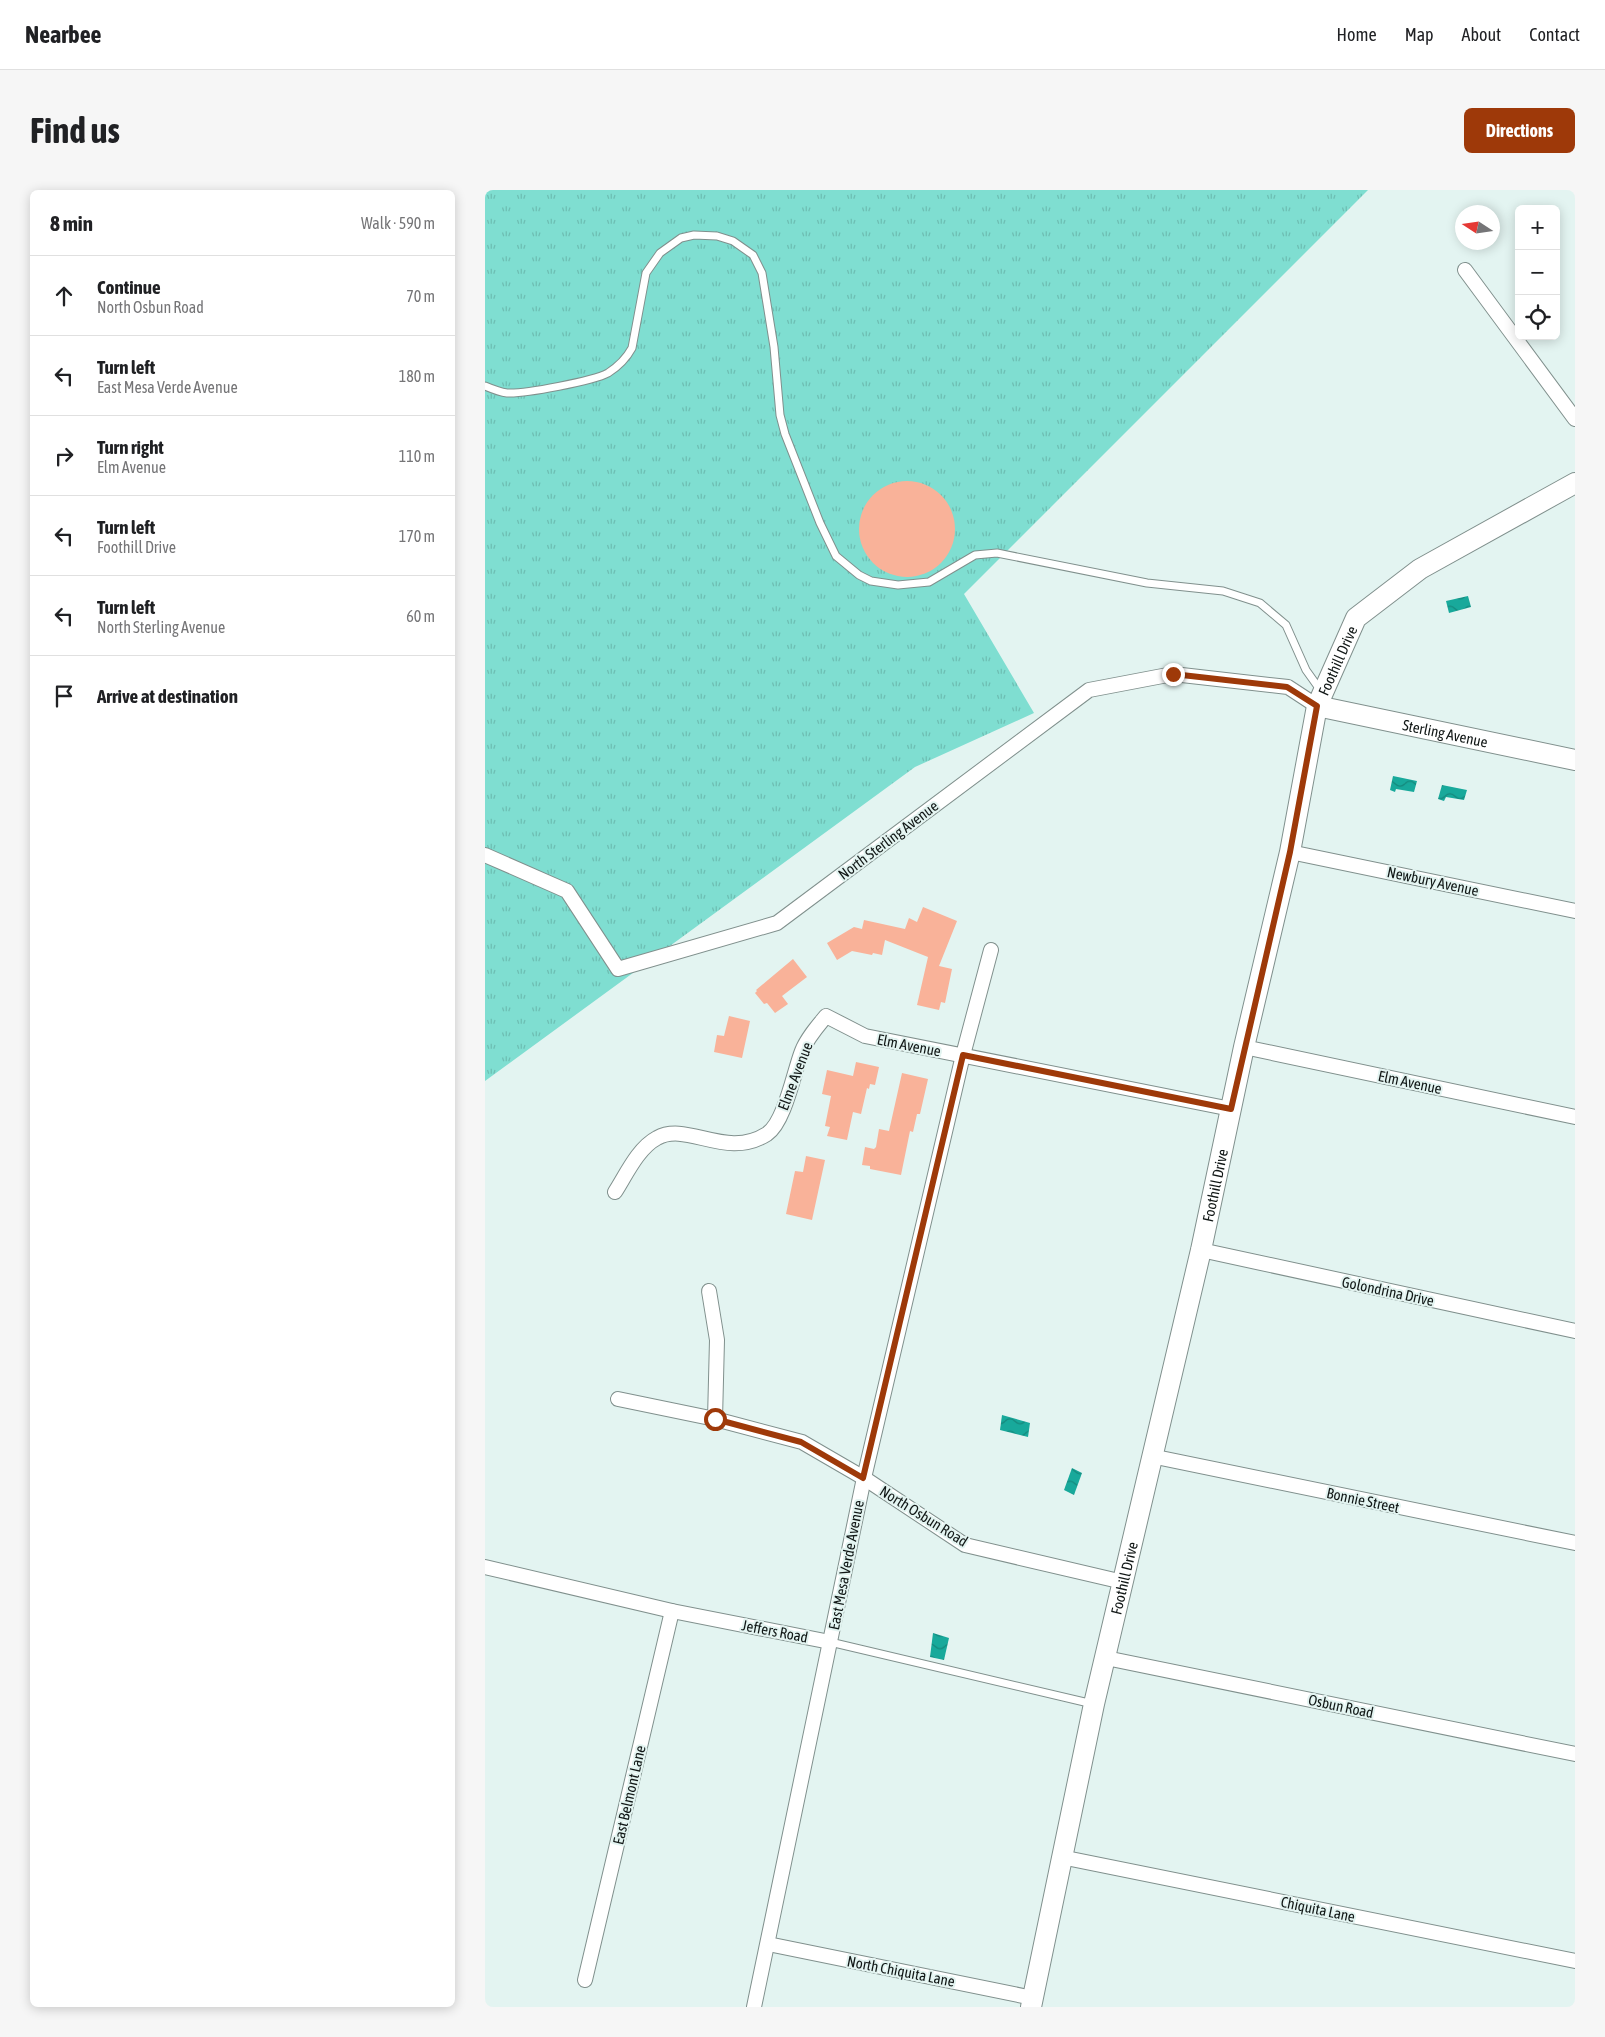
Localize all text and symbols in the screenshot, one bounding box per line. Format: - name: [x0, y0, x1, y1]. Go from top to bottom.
- text: Nearbee: [25, 21, 101, 48]
- text: Home: [1337, 24, 1377, 45]
- text: Map: [1405, 24, 1434, 45]
- text: About: [1462, 24, 1501, 45]
- text: Contact: [1529, 24, 1580, 45]
- button: Directions: [1464, 108, 1575, 153]
- text: Find us: [30, 110, 120, 150]
- north arrow: [1455, 205, 1500, 250]
- map controls: [1515, 205, 1560, 340]
- button: +: [1515, 205, 1560, 250]
- text: 8 min: [50, 211, 93, 235]
- text: Walk · 590 m: [361, 214, 435, 232]
- button: −: [1515, 250, 1560, 295]
- text: Continue: [97, 276, 161, 298]
- icon: ahead: [50, 282, 78, 310]
- text: 70 m: [406, 287, 435, 305]
- button: locate: [1515, 295, 1560, 340]
- text: North Osbun Road: [97, 298, 204, 316]
- text: Turn left: [97, 356, 155, 378]
- icon: left: [50, 362, 78, 390]
- text: 180 m: [399, 367, 435, 385]
- text: East Mesa Verde Avenue: [97, 378, 238, 396]
- text: Turn right: [97, 436, 164, 458]
- icon: right: [50, 442, 78, 470]
- text: 110 m: [399, 447, 435, 465]
- text: Elm Avenue: [97, 458, 166, 476]
- text: Turn left: [97, 516, 155, 538]
- icon: left: [50, 522, 78, 550]
- text: 170 m: [399, 527, 435, 545]
- text: Foothill Drive: [97, 538, 176, 556]
- text: Turn left: [97, 596, 155, 618]
- icon: left: [50, 602, 78, 630]
- text: 60 m: [406, 607, 435, 625]
- text: North Sterling Avenue: [97, 618, 225, 636]
- street label: Foothill Drive: [1314, 623, 1360, 698]
- route end: [1162, 663, 1185, 686]
- icon: arrive: [50, 682, 78, 710]
- text: Arrive at destination: [97, 685, 238, 707]
- street label: Sterling Avenue: [1401, 716, 1489, 750]
- street label: North Sterling Avenue: [835, 797, 941, 883]
- street label: Newbury Avenue: [1386, 863, 1480, 899]
- street label: Elm Avenue: [876, 1030, 943, 1060]
- street label: Elme Avenue: [774, 1039, 816, 1112]
- street label: Elm Avenue: [1377, 1067, 1444, 1097]
- street label: Foothill Drive: [1199, 1147, 1231, 1223]
- street label: Golondrina Drive: [1340, 1273, 1436, 1309]
- route start: [704, 1408, 727, 1431]
- street label: North Osbun Road: [877, 1482, 971, 1550]
- street label: Bonnie Street: [1325, 1484, 1401, 1516]
- street label: East Mesa Verde Avenue: [825, 1498, 867, 1631]
- street label: Foothill Drive: [1107, 1540, 1141, 1616]
- street label: Jeffers Road: [741, 1616, 809, 1646]
- street label: Osbun Road: [1307, 1691, 1375, 1721]
- street label: East Belmont Lane: [609, 1744, 649, 1846]
- street label: Chiquita Lane: [1279, 1893, 1357, 1925]
- street label: North Chiquita Lane: [846, 1952, 956, 1990]

